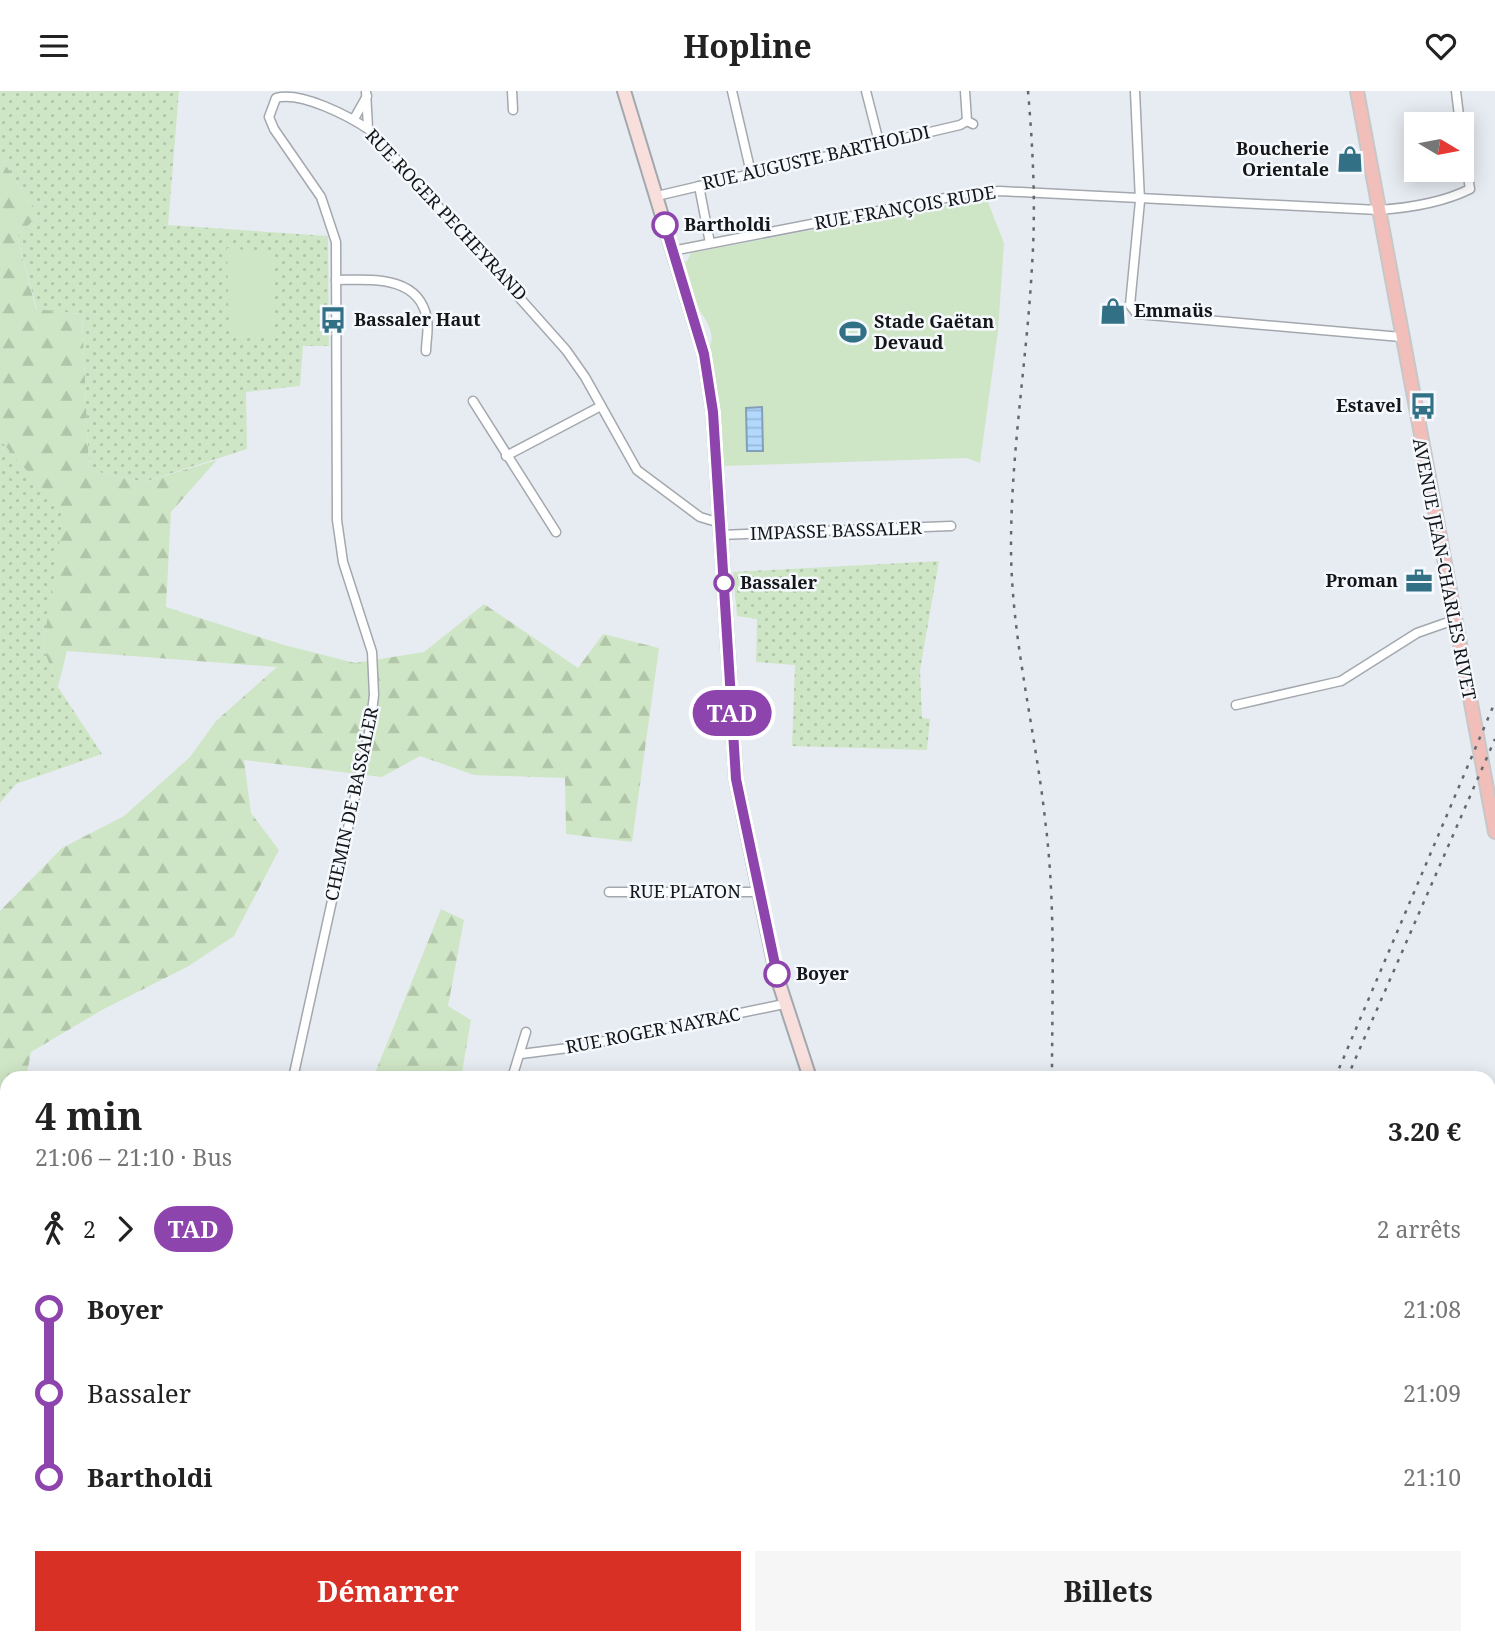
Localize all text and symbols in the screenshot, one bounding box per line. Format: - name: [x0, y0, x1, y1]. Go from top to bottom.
- text: Hopline: [683, 24, 812, 67]
- icon: menu: [35, 27, 73, 65]
- icon: heart: [1422, 27, 1460, 65]
- north arrow: [1404, 112, 1474, 182]
- map controls: [1404, 112, 1474, 182]
- street label: RUE AUGUSTE BARTHOLDI: [700, 119, 932, 195]
- street label: RUE ROGER PECHEYRAND: [361, 123, 533, 305]
- place label: Boucherie Orientale: [1236, 136, 1329, 181]
- shop icon: Boucherie Orientale: [1335, 144, 1365, 174]
- street label: RUE FRANÇOIS RUDE: [812, 179, 997, 235]
- marker: Bartholdi: [652, 212, 678, 238]
- place label: Bartholdi: [684, 212, 772, 236]
- shop icon: Emmaüs: [1098, 296, 1128, 326]
- place label: Emmaüs: [1134, 298, 1213, 322]
- bus stop icon: Bassaler Haut: [318, 305, 348, 335]
- place label: Bassaler Haut: [354, 307, 481, 331]
- place label: Stade Gaëtan Devaud: [874, 309, 994, 354]
- sports icon: Stade Gaëtan Devaud: [838, 317, 868, 347]
- bus stop icon: Estavel: [1408, 391, 1438, 421]
- place label: Estavel: [1336, 393, 1403, 417]
- street label: AVENUE JEAN-CHARLES RIVET: [1408, 436, 1482, 702]
- street label: IMPASSE BASSALER: [750, 515, 922, 545]
- office icon: Proman: [1404, 566, 1434, 596]
- place label: Proman: [1325, 568, 1398, 592]
- place label: Bassaler: [740, 570, 818, 594]
- marker: Bassaler: [714, 573, 734, 593]
- line badge: TAD: [692, 690, 772, 736]
- text: TAD: [707, 696, 757, 729]
- street label: CHEMIN DE BASSALER: [319, 704, 383, 903]
- street label: RUE PLATON: [629, 879, 741, 903]
- marker: Boyer: [764, 961, 790, 987]
- place label: Boyer: [796, 961, 850, 985]
- street label: RUE ROGER NAYRAC: [563, 1001, 742, 1059]
- text: 4 min: [35, 1089, 143, 1141]
- text: 3.20 €: [1388, 1113, 1461, 1149]
- text: 21:06 – 21:10 · Bus: [35, 1141, 232, 1173]
- icon: walk: [35, 1210, 73, 1248]
- icon: forward: [106, 1210, 144, 1248]
- text: TAD: [168, 1212, 219, 1245]
- text: 2: [83, 1213, 96, 1245]
- text: 2 arrêts: [1377, 1213, 1461, 1245]
- text: Boyer: [87, 1291, 163, 1327]
- text: 21:08: [1403, 1293, 1461, 1325]
- text: Bassaler: [87, 1375, 191, 1411]
- text: 21:09: [1403, 1377, 1461, 1409]
- text: Bartholdi: [87, 1459, 213, 1495]
- text: 21:10: [1403, 1461, 1461, 1493]
- button: Démarrer: [35, 1551, 741, 1631]
- button: Billets: [755, 1551, 1461, 1631]

